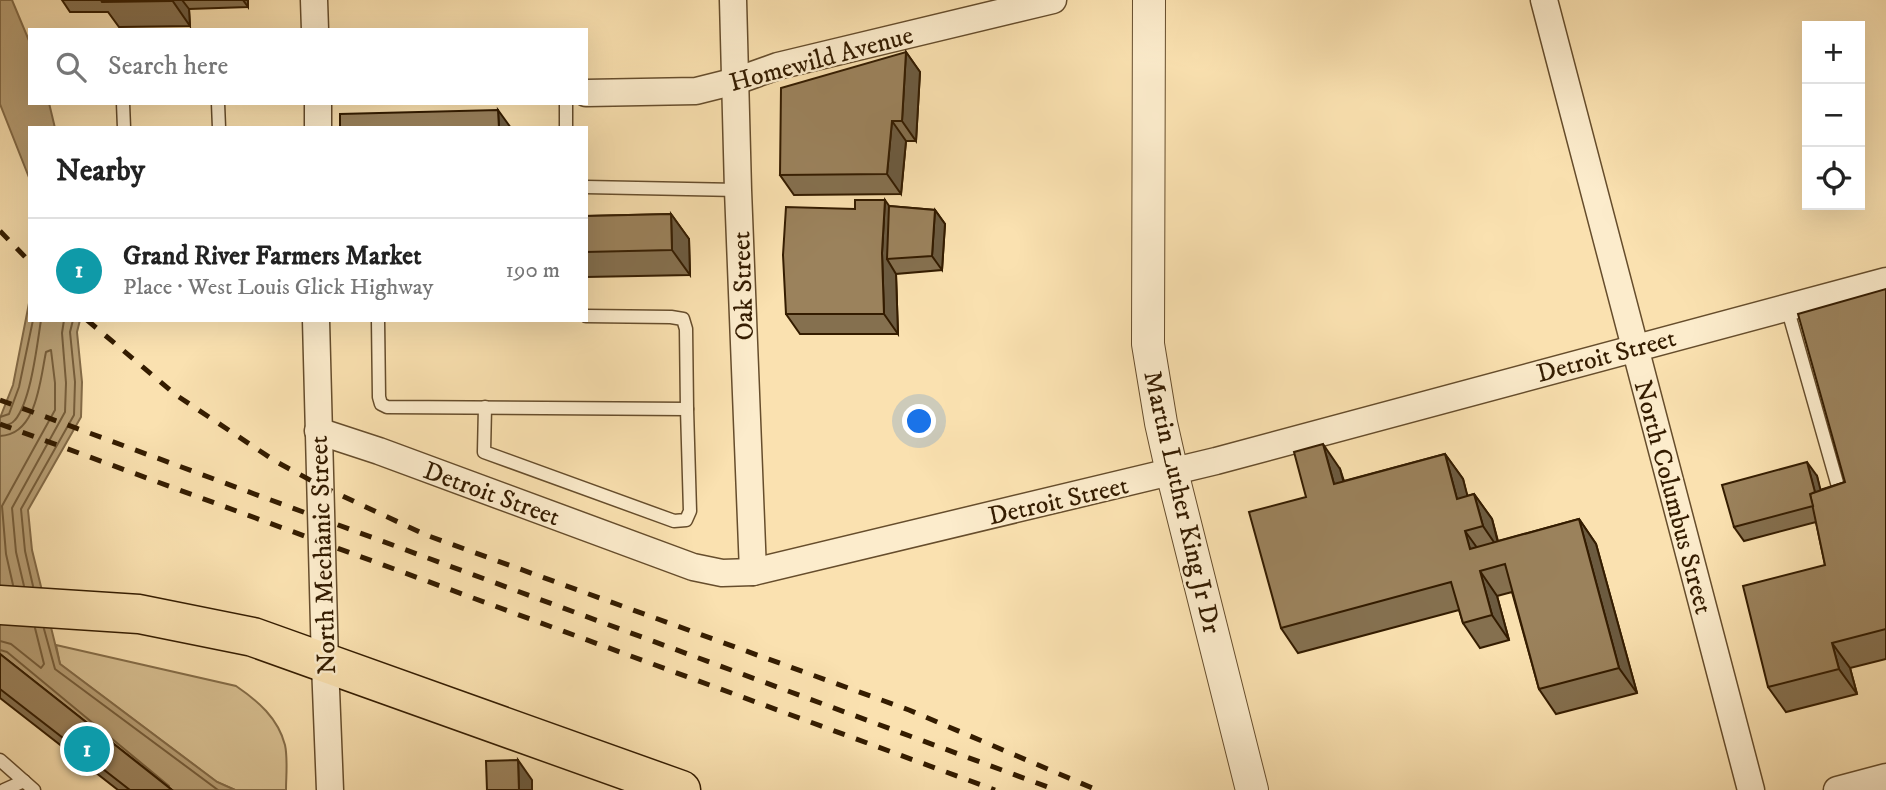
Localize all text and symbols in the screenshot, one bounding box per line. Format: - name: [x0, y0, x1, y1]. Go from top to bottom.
- street label: Homewild Avenue: [726, 19, 917, 100]
- map controls: [1802, 21, 1865, 210]
- button: +: [1802, 21, 1865, 84]
- search box: [28, 28, 588, 105]
- icon: search: [52, 48, 90, 86]
- text: Search here: [108, 50, 228, 83]
- button: −: [1802, 84, 1865, 147]
- button: locate: [1802, 147, 1865, 210]
- text: Nearby: [56, 153, 145, 190]
- street label: Oak Street: [725, 231, 762, 341]
- text: Grand River Farmers Market: [123, 240, 421, 273]
- text: 1: [75, 256, 83, 285]
- text: 190 m: [506, 256, 560, 285]
- text: Place · West Louis Glick Highway: [123, 273, 433, 302]
- street label: Detroit Street: [1533, 322, 1680, 391]
- street label: Martin Luther King Jr Dr: [1135, 368, 1228, 637]
- street label: North Columbus Street: [1625, 377, 1720, 618]
- your location: [902, 404, 936, 438]
- street label: North Mechanic Street: [303, 435, 344, 675]
- street label: Detroit Street: [419, 454, 564, 534]
- street label: Detroit Street: [985, 469, 1132, 534]
- pin: 1: [64, 723, 110, 775]

